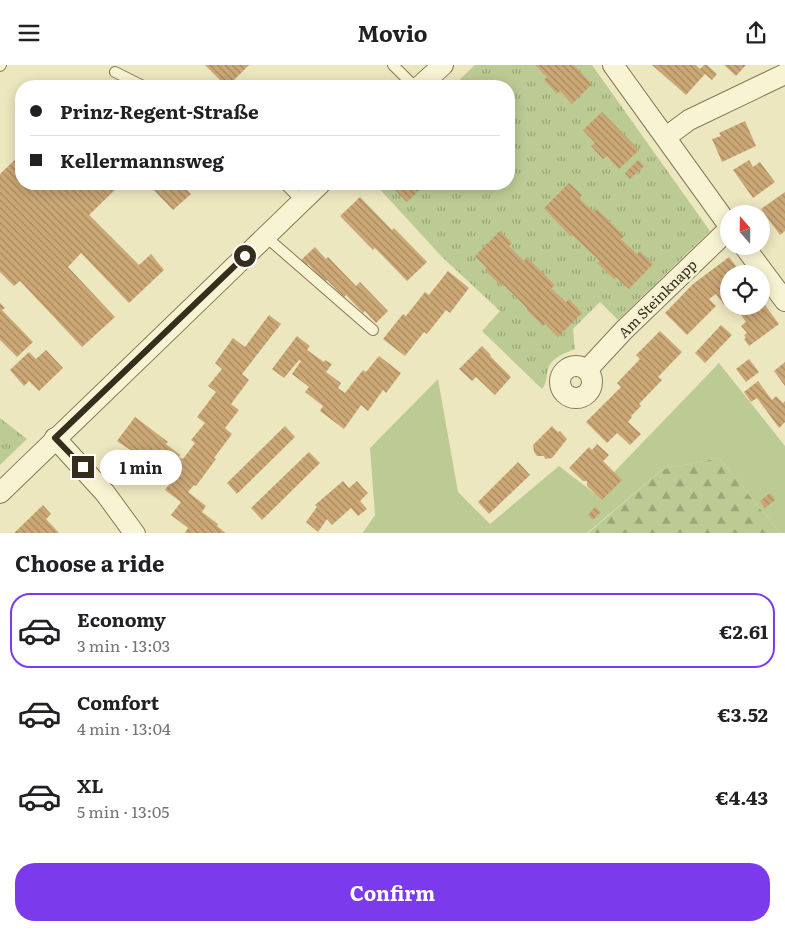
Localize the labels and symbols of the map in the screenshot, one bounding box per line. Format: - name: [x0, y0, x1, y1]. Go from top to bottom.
- north arrow: [720, 205, 770, 255]
- route start: [234, 245, 256, 267]
- street label: Am Steinknapp: [613, 254, 701, 342]
- callout: 1 min: [100, 449, 183, 485]
- route end: [72, 456, 94, 478]

